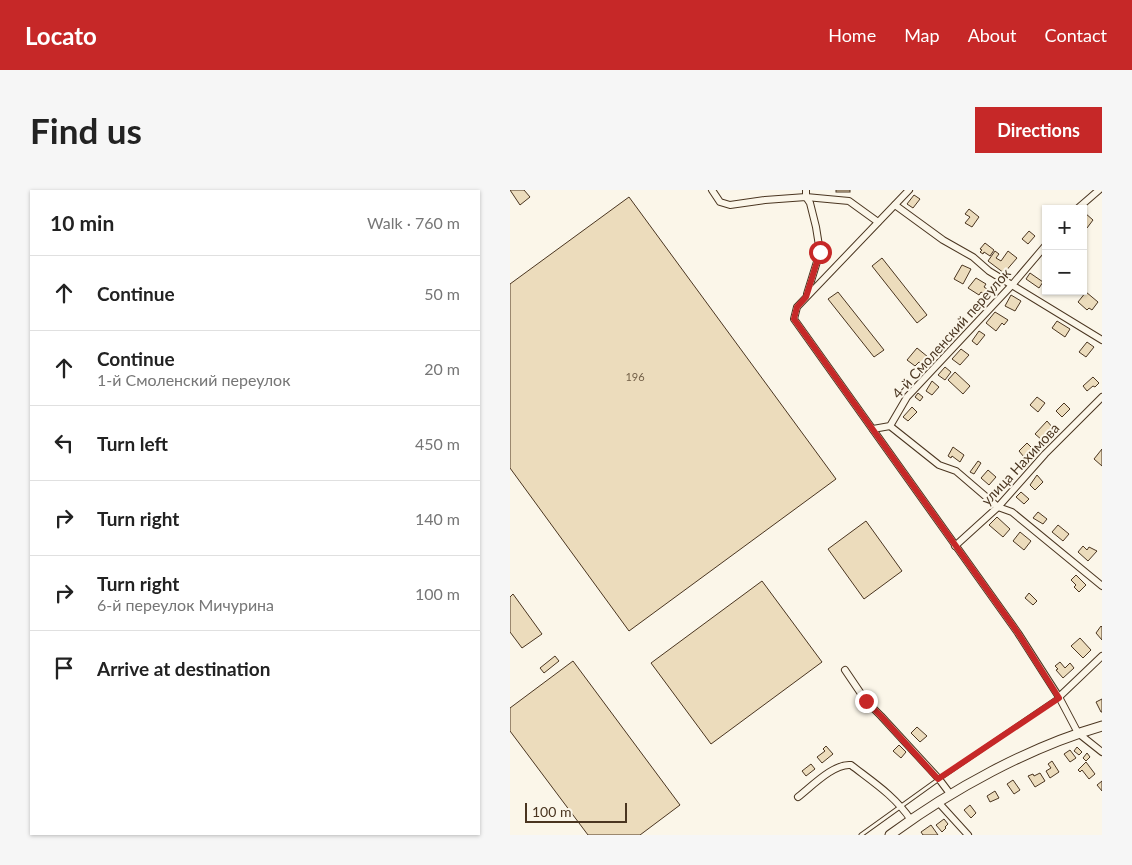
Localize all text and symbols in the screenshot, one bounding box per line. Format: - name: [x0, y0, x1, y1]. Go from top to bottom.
- text: Locato: [25, 21, 97, 50]
- text: Home: [828, 24, 876, 46]
- text: Map: [904, 24, 940, 46]
- text: About: [968, 24, 1017, 46]
- text: Contact: [1045, 24, 1107, 46]
- button: Directions: [975, 107, 1102, 153]
- text: Find us: [30, 109, 142, 151]
- map controls: [1042, 205, 1087, 295]
- button: +: [1042, 205, 1087, 250]
- text: 10 min: [50, 210, 114, 235]
- text: Walk · 760 m: [367, 213, 460, 232]
- route start: [809, 241, 832, 264]
- button: −: [1042, 250, 1087, 295]
- street label: 4-й Смоленский переулок: [888, 264, 1014, 402]
- icon: ahead: [50, 279, 78, 307]
- text: Continue: [97, 282, 175, 305]
- text: 50 m: [424, 284, 460, 303]
- text: Continue: [97, 347, 175, 370]
- icon: ahead: [50, 354, 78, 382]
- text: 20 m: [424, 359, 460, 378]
- text: 1-й Смоленский переулок: [97, 370, 290, 389]
- house number: 196: [625, 370, 645, 383]
- street label: улица Нахимова: [978, 419, 1062, 509]
- icon: left: [50, 429, 78, 457]
- text: Turn left: [97, 432, 168, 455]
- text: 450 m: [415, 434, 460, 453]
- icon: right: [50, 504, 78, 532]
- text: Turn right: [97, 507, 179, 530]
- text: 140 m: [415, 509, 460, 528]
- text: Turn right: [97, 572, 179, 595]
- icon: right: [50, 579, 78, 607]
- text: 100 m: [415, 584, 460, 603]
- text: 6-й переулок Мичурина: [97, 595, 274, 614]
- icon: arrive: [50, 654, 78, 682]
- text: Arrive at destination: [97, 657, 270, 680]
- route end: [855, 690, 878, 713]
- scale bar: [525, 800, 628, 823]
- text: 100 m: [532, 803, 571, 820]

